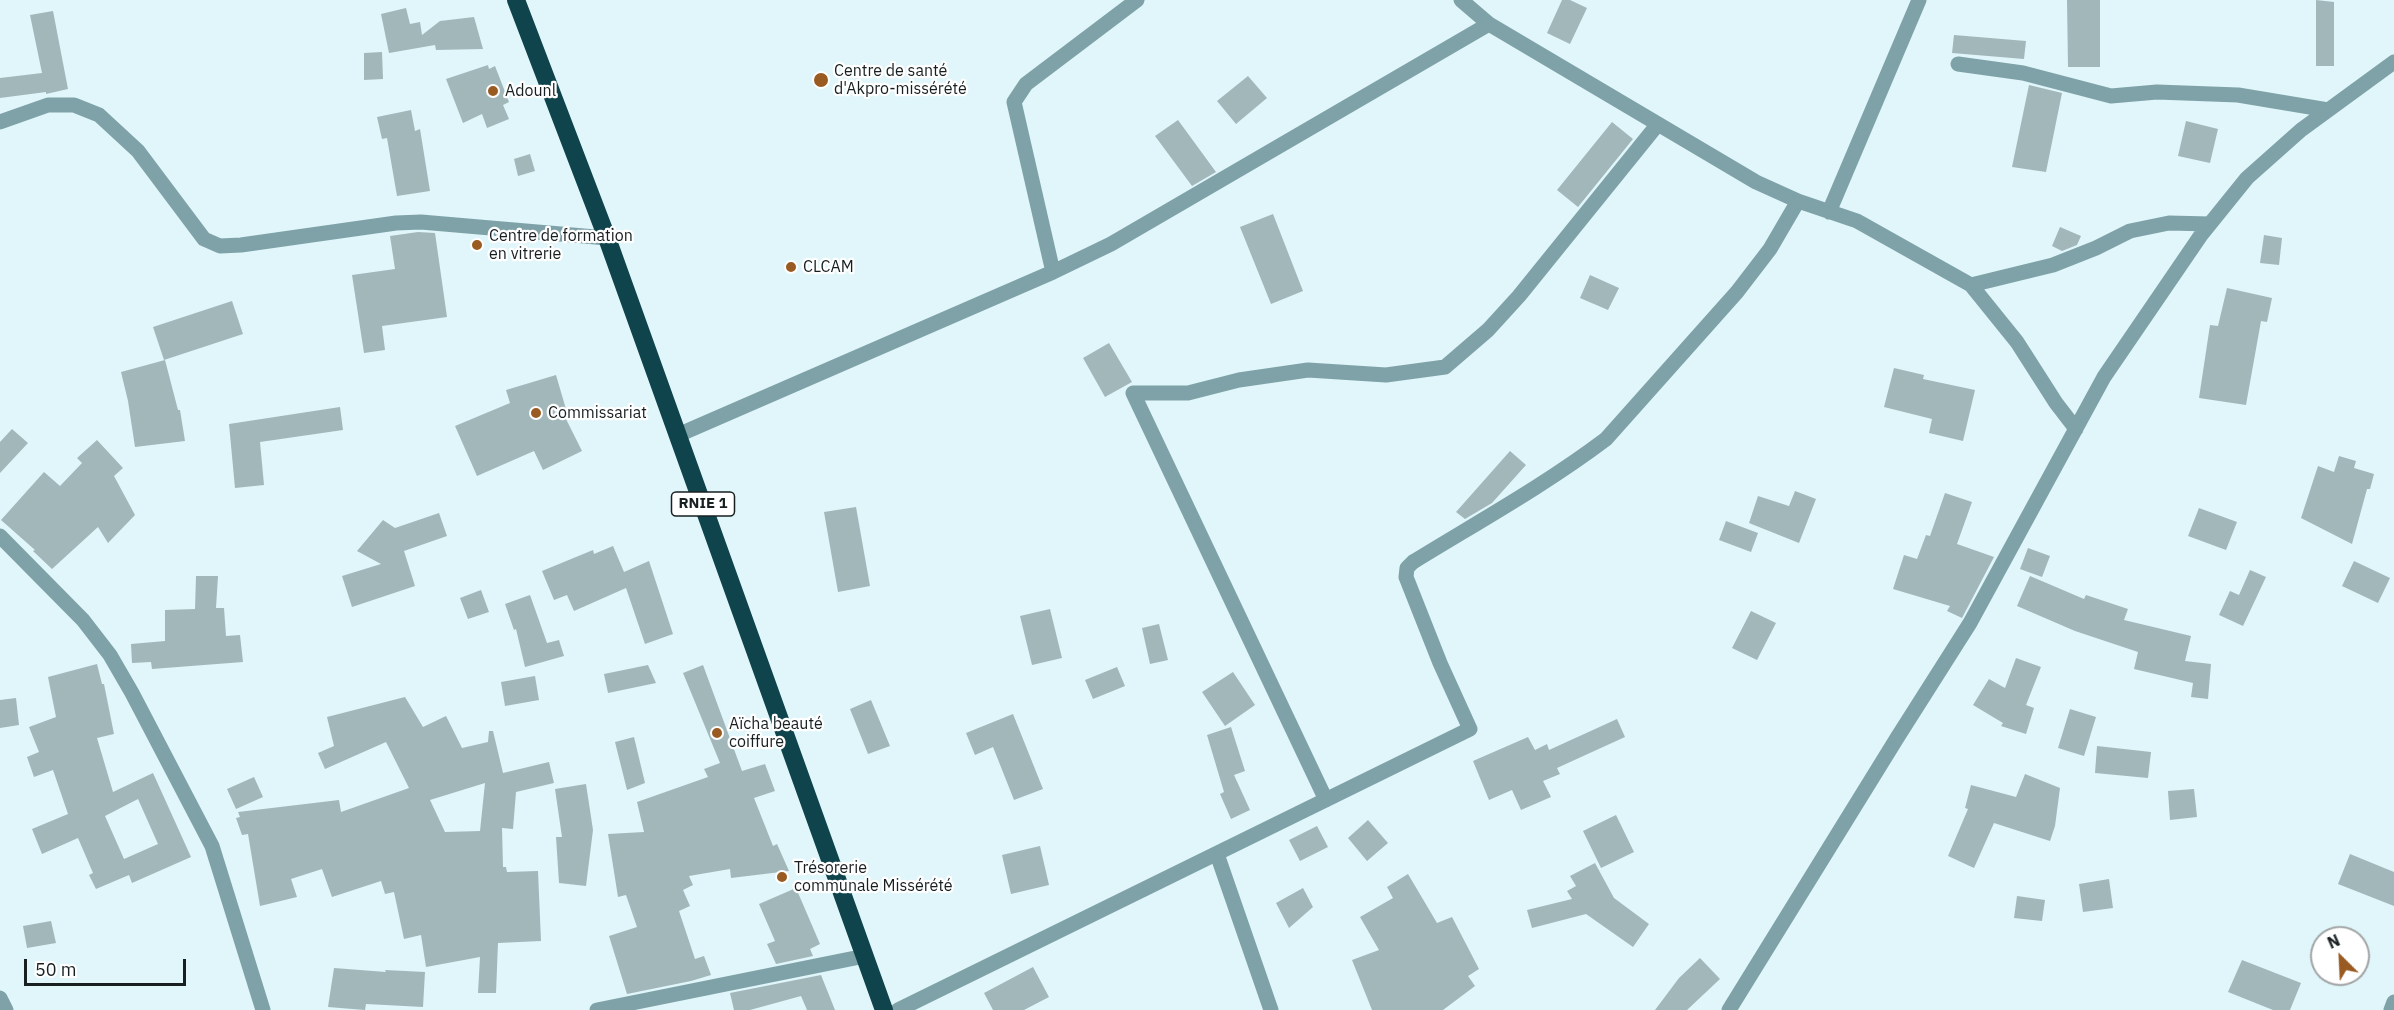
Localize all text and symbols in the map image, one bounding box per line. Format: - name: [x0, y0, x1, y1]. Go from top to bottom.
- place label: Centre de santé d'Akpro-missérété: [834, 61, 967, 99]
- marker: Centre de santé d'Akpro-missérété: [812, 71, 830, 89]
- place label: Adounl: [505, 81, 556, 101]
- marker: Adounl: [486, 84, 500, 98]
- place label: Centre de formation en vitrerie: [489, 226, 633, 264]
- marker: Centre de formation en vitrerie: [470, 238, 484, 252]
- place label: CLCAM: [803, 257, 854, 277]
- marker: CLCAM: [784, 260, 798, 274]
- place label: Commissariat: [548, 403, 647, 423]
- marker: Commissariat: [529, 406, 543, 420]
- road number: RNIE 1: [672, 492, 734, 516]
- place label: Aïcha beauté coiffure: [729, 714, 823, 752]
- marker: Aïcha beauté coiffure: [710, 726, 724, 740]
- place label: Trésorerie communale Missérété: [794, 858, 953, 896]
- marker: Trésorerie communale Missérété: [775, 870, 789, 884]
- north arrow: [2310, 926, 2370, 986]
- text: N: [2324, 930, 2343, 953]
- scale bar: [27, 947, 189, 985]
- text: 50 m: [35, 958, 77, 981]

